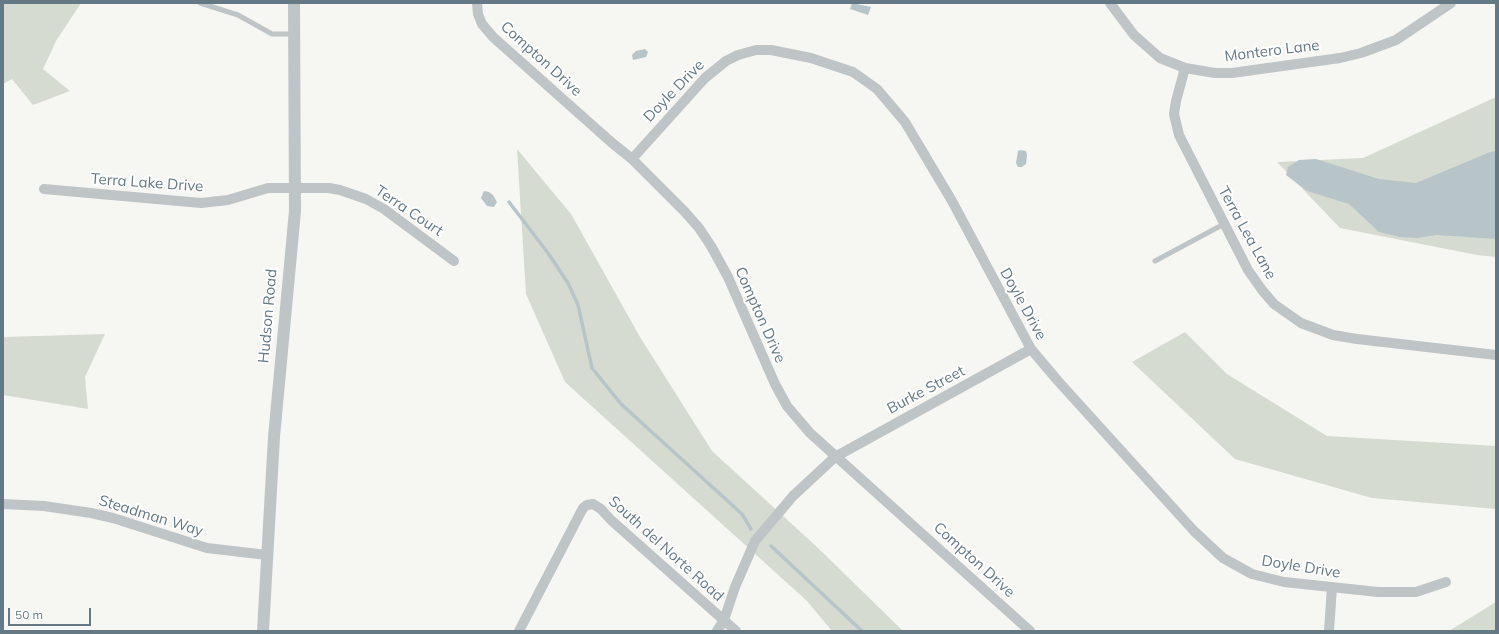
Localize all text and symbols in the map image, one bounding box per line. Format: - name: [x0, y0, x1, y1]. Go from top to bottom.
- street label: Compton Drive: [497, 18, 585, 100]
- street label: Montero Lane: [1224, 36, 1320, 66]
- street label: Doyle Drive: [640, 56, 708, 126]
- street label: Terra Lake Drive: [90, 170, 204, 196]
- street label: Terra Court: [372, 182, 446, 240]
- street label: Terra Lea Lane: [1214, 184, 1280, 282]
- street label: Compton Drive: [731, 264, 789, 366]
- street label: Doyle Drive: [996, 265, 1050, 343]
- street label: Hudson Road: [255, 268, 281, 364]
- street label: Burke Street: [884, 362, 968, 418]
- street label: Steadman Way: [97, 492, 205, 540]
- street label: South del Norte Road: [605, 493, 727, 605]
- street label: Compton Drive: [930, 519, 1018, 601]
- street label: Doyle Drive: [1260, 552, 1342, 582]
- scale bar: [10, 600, 93, 626]
- text: 50 m: [15, 607, 43, 622]

